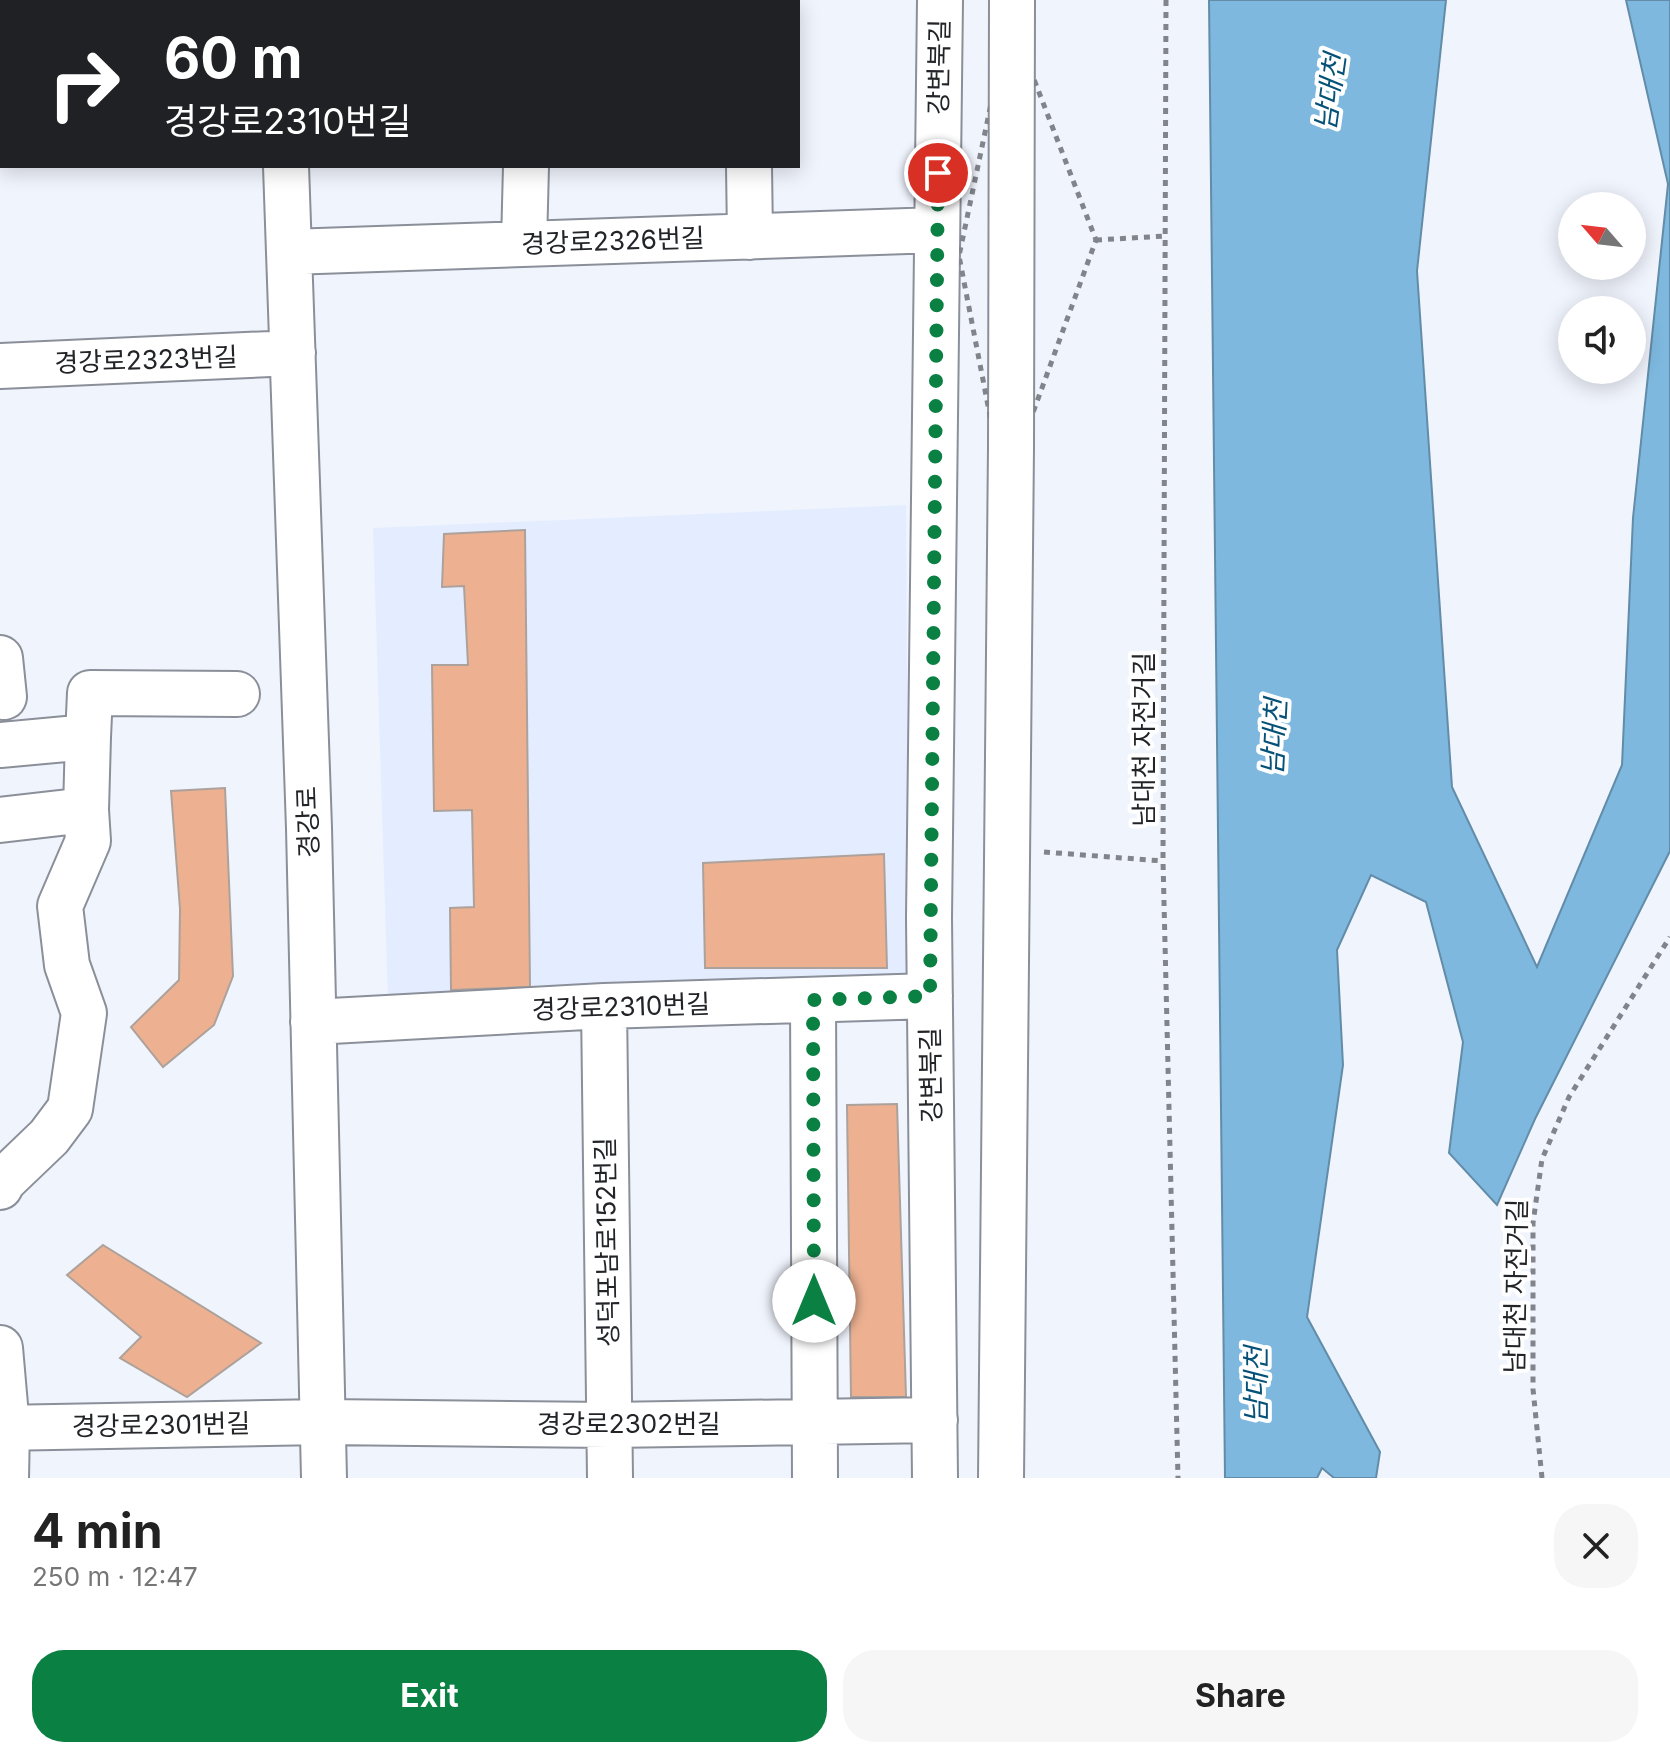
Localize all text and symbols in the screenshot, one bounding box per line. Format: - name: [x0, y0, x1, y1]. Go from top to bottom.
- street label: 강변북길: [922, 19, 955, 115]
- text: 60 m: [164, 24, 303, 92]
- icon: right: [32, 32, 136, 136]
- water label: 남대천: [1308, 48, 1353, 133]
- text: 경강로2310번길: [164, 99, 411, 143]
- pin: [904, 139, 972, 207]
- icon: arrive: [916, 151, 960, 195]
- north arrow: [1558, 192, 1646, 280]
- map controls: [1558, 192, 1646, 384]
- street label: 경강로2326번길: [521, 222, 705, 259]
- button: sound: [1558, 296, 1646, 384]
- street label: 경강로2323번길: [54, 341, 238, 378]
- street label: 남대천 자전거길: [1128, 652, 1159, 826]
- water label: 남대천: [1255, 694, 1293, 776]
- street label: 경강로: [291, 786, 324, 858]
- street label: 경강로2310번길: [531, 988, 711, 1025]
- street label: 강변북길: [914, 1027, 947, 1123]
- street label: 성덕포남로152번길: [589, 1137, 624, 1347]
- street label: 남대천 자전거길: [1498, 1198, 1533, 1374]
- position arrow: [772, 1259, 856, 1343]
- water label: 남대천: [1239, 1343, 1273, 1424]
- street label: 경강로2301번길: [71, 1407, 250, 1442]
- street label: 경강로2302번길: [537, 1408, 721, 1439]
- text: 4 min: [32, 1501, 163, 1560]
- button: close: [1554, 1504, 1638, 1588]
- text: 250 m · 12:47: [32, 1561, 198, 1592]
- button: Exit: [32, 1650, 827, 1742]
- button: Share: [843, 1650, 1638, 1742]

